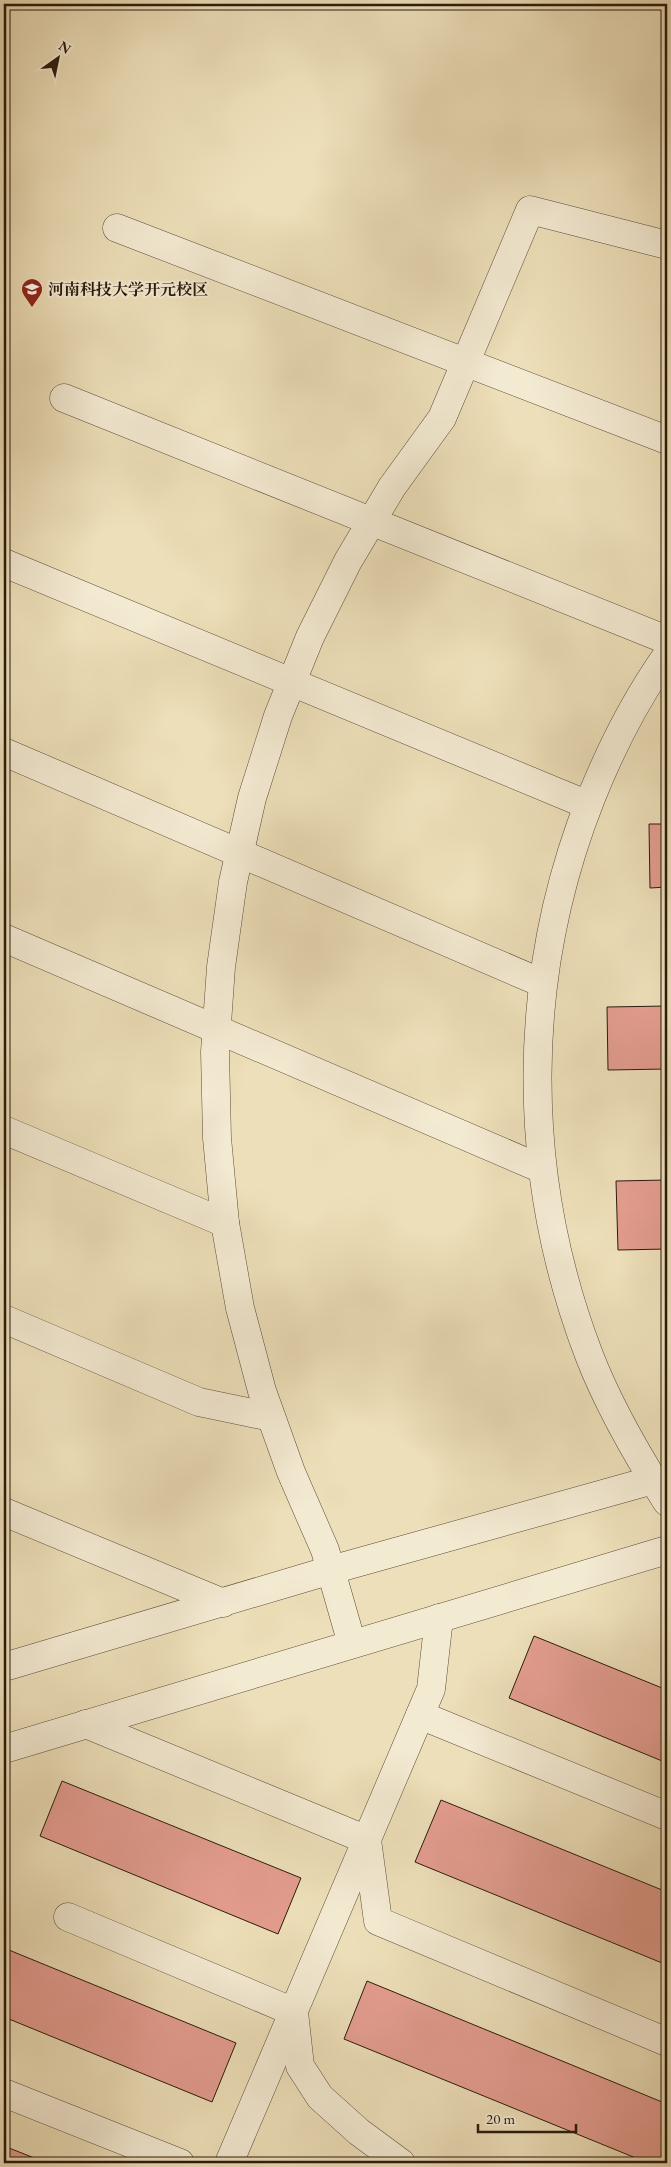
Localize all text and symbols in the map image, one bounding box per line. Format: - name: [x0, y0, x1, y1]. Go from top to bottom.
- north arrow: [32, 32, 82, 82]
- text: N: [55, 36, 75, 58]
- school or university icon: 河南科技大学开元校区: [20, 277, 44, 308]
- place label: 河南科技大学开元校区: [48, 279, 208, 300]
- scale bar: [478, 2102, 576, 2134]
- text: 20 m: [486, 2109, 515, 2128]

